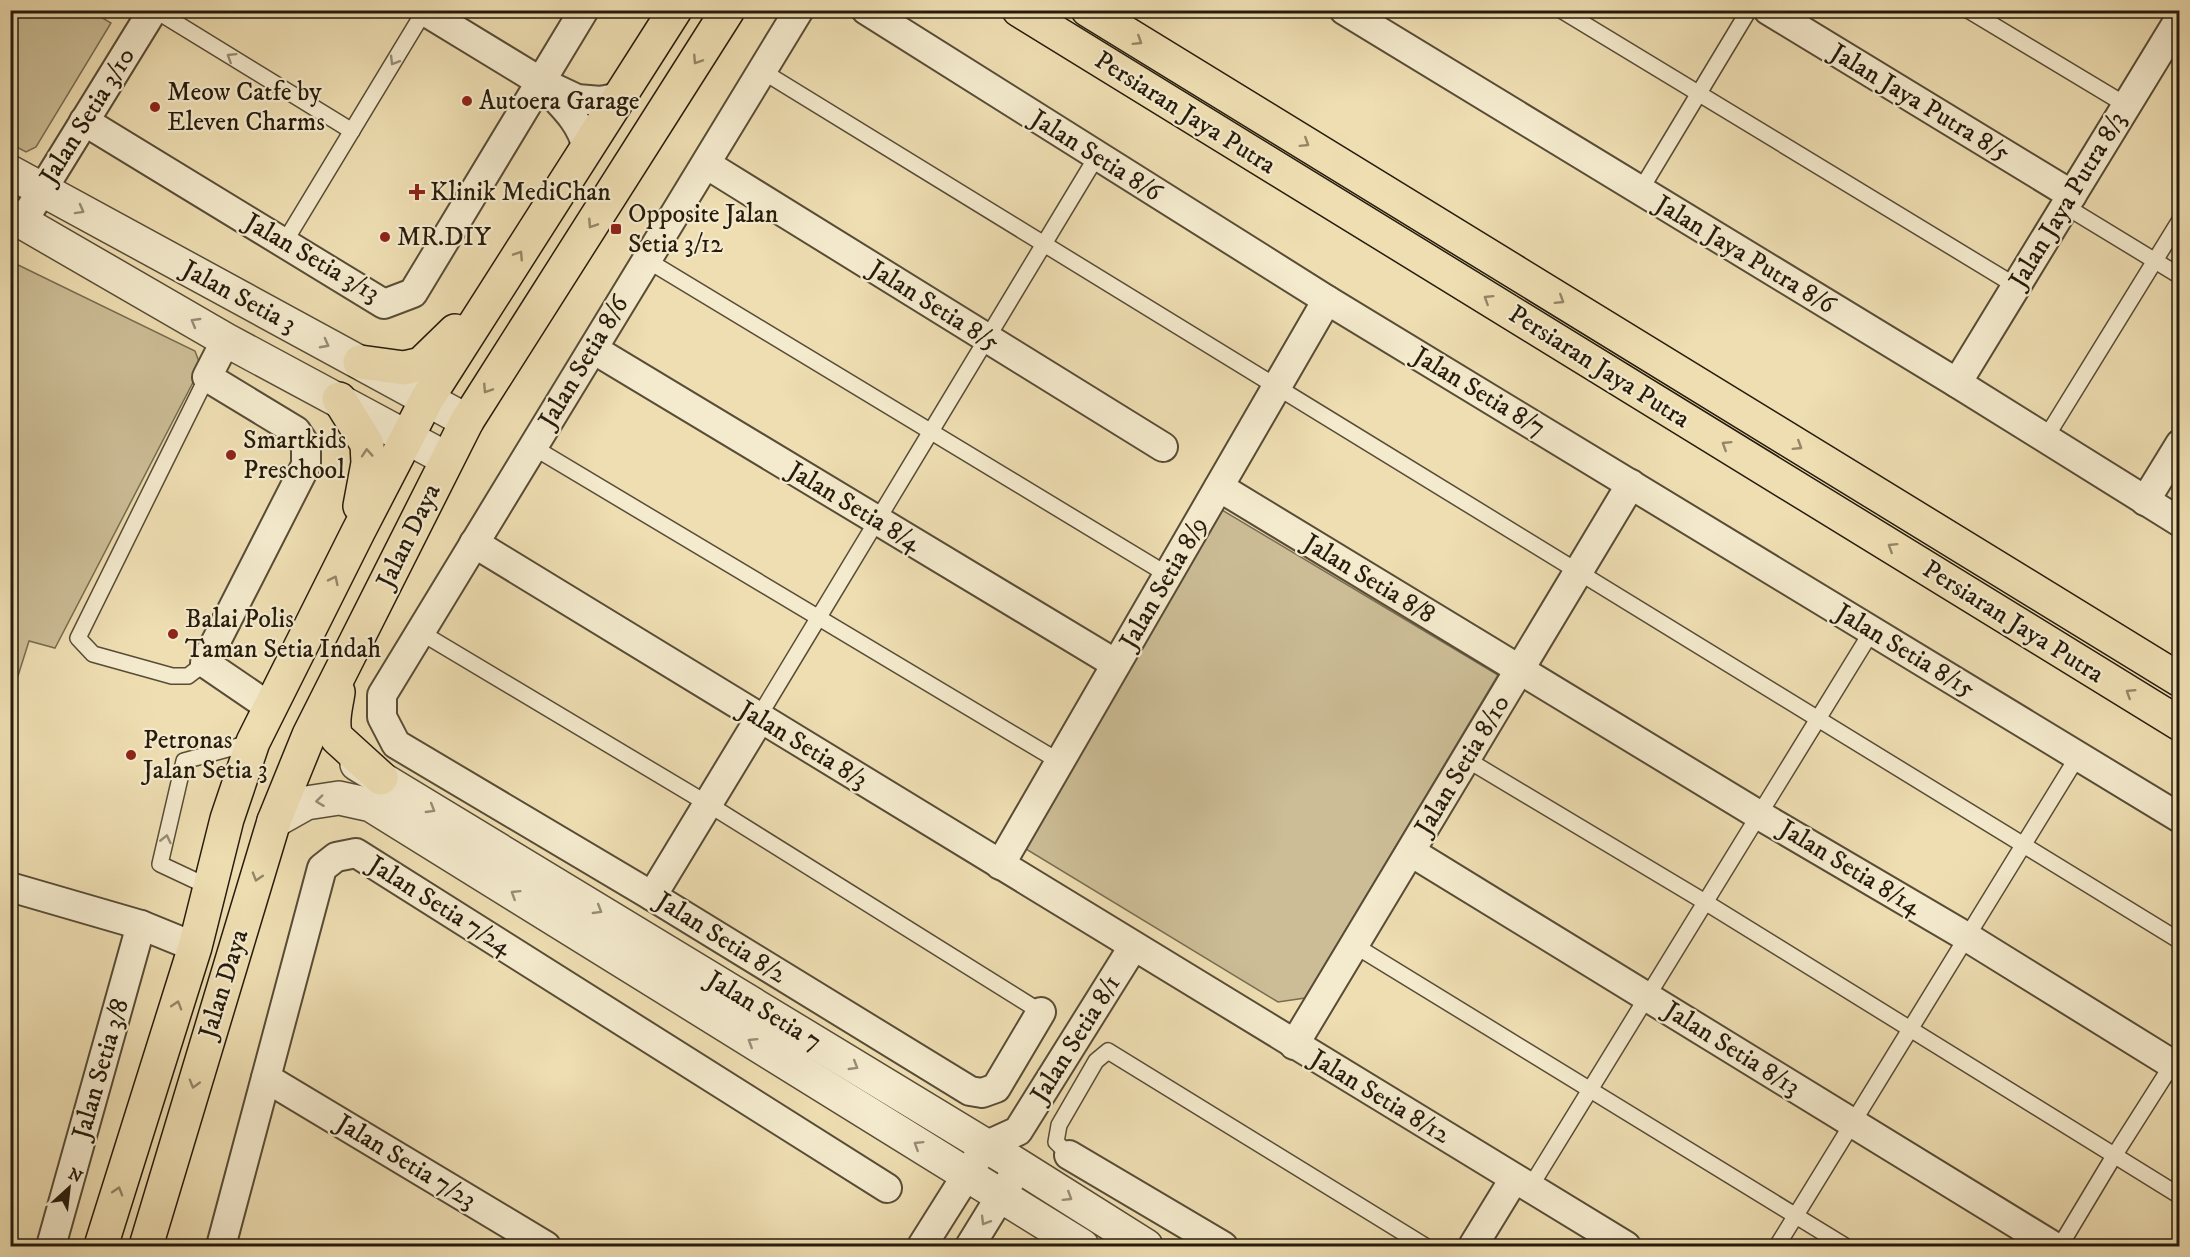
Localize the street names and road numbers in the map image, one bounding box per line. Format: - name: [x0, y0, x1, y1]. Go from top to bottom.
- street label: Jalan Jaya Putra 8/5: [1822, 35, 2016, 170]
- street label: Jalan Setia 3/10: [32, 41, 143, 192]
- street label: Persiaran Jaya Putra: [1088, 44, 1282, 182]
- street label: Jalan Setia 8/6: [1023, 102, 1169, 210]
- street label: Jalan Jaya Putra 8/3: [2001, 106, 2134, 296]
- street label: Jalan Jaya Putra 8/6: [1647, 187, 1842, 323]
- street label: Jalan Setia 3/13: [239, 207, 385, 309]
- street label: Jalan Setia 8/5: [861, 252, 1006, 359]
- street label: Jalan Setia 3: [177, 254, 301, 340]
- street label: Jalan Setia 8/6: [531, 289, 637, 436]
- street label: Persiaran Jaya Putra: [1502, 298, 1696, 436]
- street label: Jalan Setia 8/7: [1405, 339, 1551, 444]
- street label: Jalan Setia 8/4: [780, 453, 927, 560]
- street label: Jalan Daya: [369, 478, 449, 596]
- street label: Jalan Setia 8/9: [1112, 511, 1215, 657]
- street label: Jalan Setia 8/8: [1295, 526, 1441, 631]
- street label: Persiaran Jaya Putra: [1916, 553, 2110, 691]
- street label: Jalan Setia 8/15: [1827, 595, 1981, 706]
- street label: Jalan Setia 8/10: [1407, 689, 1518, 843]
- street label: Jalan Setia 8/3: [731, 693, 874, 796]
- street label: Jalan Setia 8/14: [1771, 812, 1928, 924]
- street label: Jalan Setia 7/24: [360, 848, 519, 964]
- street label: Jalan Setia 8/2: [648, 884, 793, 991]
- street label: Jalan Daya: [191, 925, 256, 1045]
- street label: Jalan Setia 7: [699, 963, 828, 1058]
- street label: Jalan Setia 8/1: [1023, 969, 1128, 1111]
- street label: Jalan Setia 8/13: [1656, 993, 1806, 1104]
- street label: Jalan Setia 3/8: [65, 995, 137, 1145]
- street label: Jalan Setia 8/12: [1302, 1041, 1456, 1152]
- street label: Jalan Setia 7/23: [328, 1106, 482, 1217]

